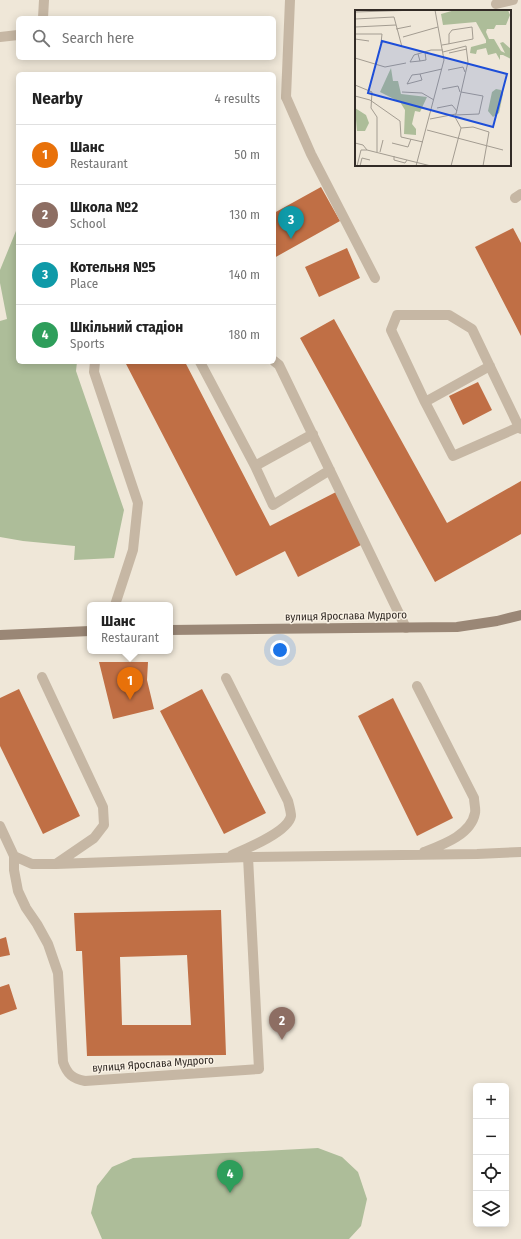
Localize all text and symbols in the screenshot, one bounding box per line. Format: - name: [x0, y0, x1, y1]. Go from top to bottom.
- inset map: [355, 10, 511, 166]
- search box: [16, 16, 276, 60]
- icon: search: [30, 27, 52, 49]
- text: Search here: [62, 29, 134, 47]
- text: Nearby: [32, 88, 83, 109]
- text: 4 results: [214, 91, 260, 106]
- text: Шанс: [70, 138, 104, 156]
- text: 1: [42, 147, 48, 162]
- text: 50 m: [234, 147, 260, 162]
- text: Restaurant: [70, 156, 128, 171]
- text: Школа №2: [70, 198, 138, 216]
- pin: 3: [278, 206, 304, 239]
- text: 2: [42, 207, 48, 222]
- text: 130 m: [229, 207, 260, 222]
- text: School: [70, 216, 106, 231]
- text: Котельня №5: [70, 258, 156, 276]
- text: 3: [42, 267, 48, 282]
- text: 140 m: [229, 267, 260, 282]
- text: Place: [70, 276, 98, 291]
- text: Шкільний стадіон: [70, 318, 183, 336]
- text: 4: [42, 327, 48, 342]
- text: 180 m: [229, 327, 260, 342]
- text: Sports: [70, 336, 105, 351]
- popup: [87, 602, 173, 654]
- street label: вулиця Ярослава Мудрого: [285, 608, 407, 624]
- text: Шанс: [101, 612, 135, 630]
- text: Restaurant: [101, 630, 159, 645]
- your location: [270, 640, 290, 660]
- pin: 1: [117, 667, 143, 700]
- pin: 2: [269, 1007, 295, 1040]
- street label: вулиця Ярослава Мудрого: [92, 1053, 214, 1075]
- map controls: [473, 1083, 509, 1227]
- button: +: [473, 1083, 509, 1119]
- button: −: [473, 1119, 509, 1155]
- button: locate: [473, 1155, 509, 1191]
- pin: 4: [217, 1160, 243, 1193]
- button: layers: [473, 1191, 509, 1227]

